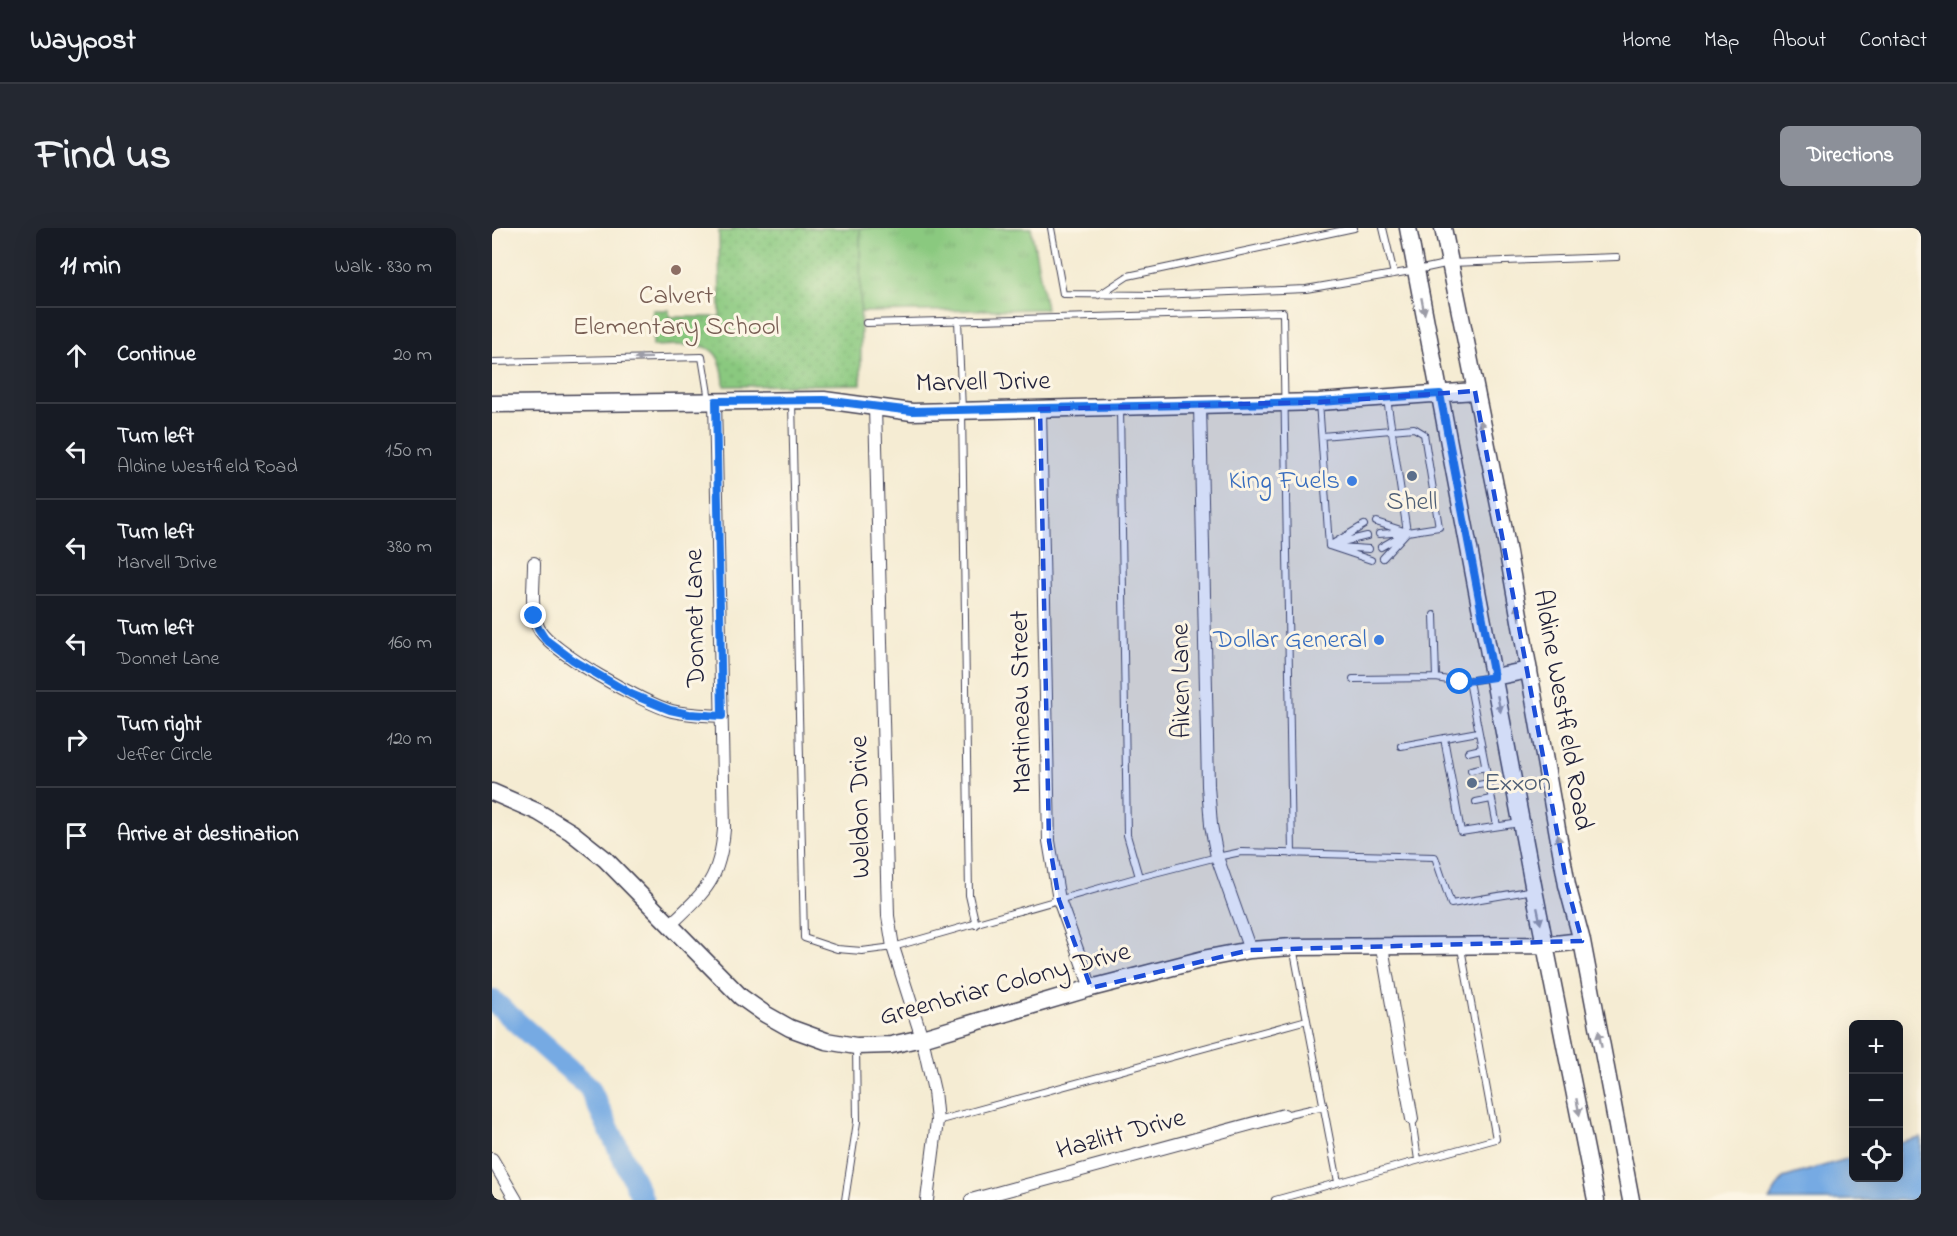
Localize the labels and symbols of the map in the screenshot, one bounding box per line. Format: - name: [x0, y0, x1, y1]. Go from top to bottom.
- marker: Calvert Elementary School: [669, 263, 683, 277]
- place label: Calvert Elementary School: [572, 277, 780, 347]
- one-way arrow: [1419, 297, 1428, 316]
- one-way arrow: [634, 353, 653, 363]
- street label: Marvell Drive: [915, 362, 1052, 404]
- one-way arrow: [1477, 419, 1487, 437]
- place label: King Fuels: [1228, 462, 1340, 501]
- marker: Shell: [1405, 469, 1419, 483]
- marker: King Fuels: [1345, 474, 1359, 488]
- place label: Shell: [1386, 483, 1438, 522]
- street label: Donnet Lane: [675, 548, 717, 689]
- street label: Aldine Westfield Road: [1522, 587, 1602, 833]
- route end: [520, 602, 546, 628]
- one-way arrow: [1514, 602, 1523, 621]
- street label: Martineau Street: [1001, 610, 1043, 794]
- place label: Dollar General: [1212, 621, 1367, 660]
- street label: Aiken Lane: [1161, 622, 1203, 739]
- marker: Dollar General: [1372, 633, 1386, 647]
- route start: [1446, 668, 1472, 694]
- one-way arrow: [1495, 695, 1504, 714]
- street label: Weldon Drive: [840, 734, 882, 879]
- place label: Exxon: [1484, 764, 1551, 803]
- marker: Exxon: [1465, 776, 1479, 790]
- one-way arrow: [1554, 834, 1563, 853]
- one-way arrow: [1535, 907, 1545, 925]
- street label: Greenbriar Colony Drive: [875, 933, 1136, 1037]
- one-way arrow: [1596, 1030, 1605, 1049]
- one-way arrow: [1574, 1098, 1583, 1117]
- street label: Hazlitt Drive: [1052, 1099, 1191, 1171]

